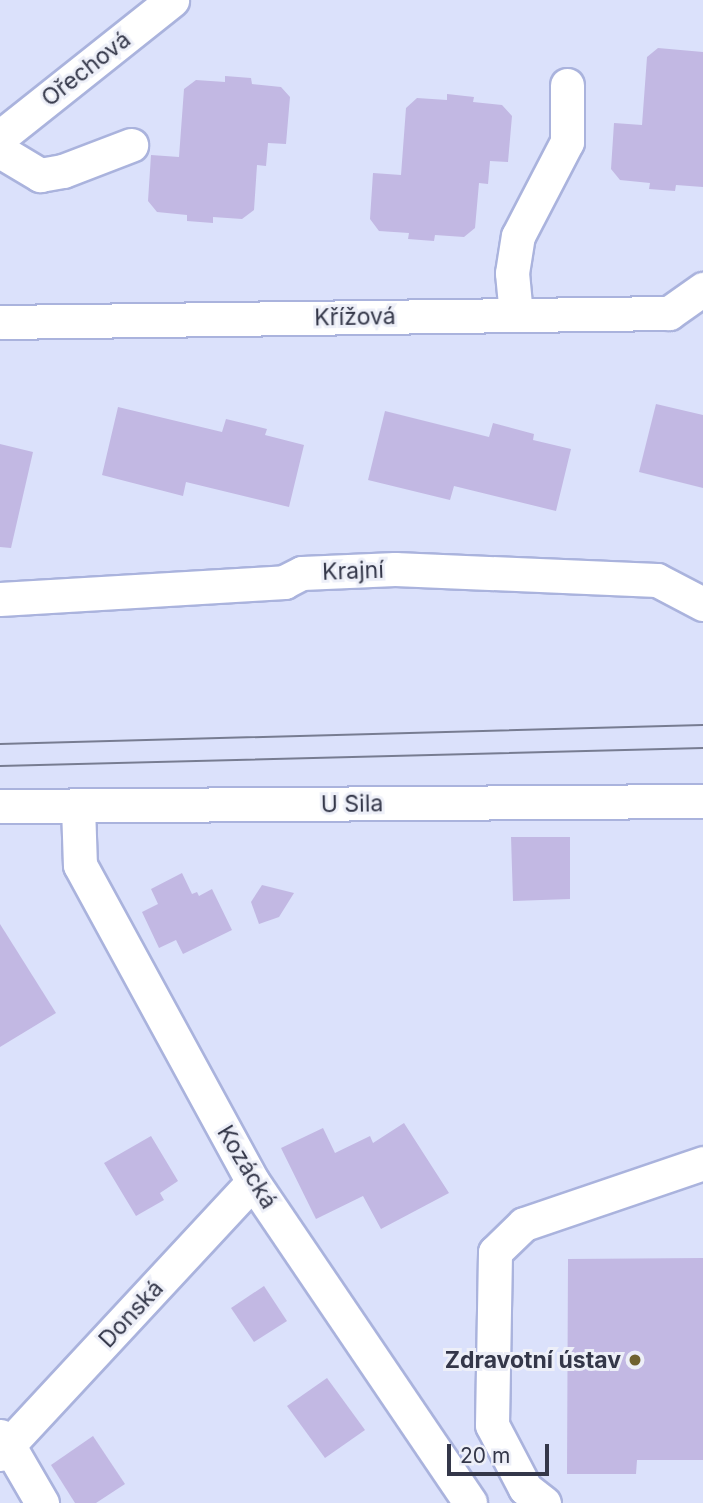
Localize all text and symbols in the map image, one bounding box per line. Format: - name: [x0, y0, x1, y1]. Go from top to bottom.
- street label: Ořechová: [36, 26, 136, 112]
- street label: Křížová: [314, 302, 396, 332]
- street label: Krajní: [322, 556, 384, 586]
- street label: U Sila: [321, 790, 383, 818]
- street label: Kozácká: [211, 1120, 283, 1214]
- street label: Donská: [93, 1275, 169, 1353]
- place label: Zdravotní ústav: [445, 1346, 621, 1374]
- marker: Zdravotní ústav: [627, 1352, 643, 1368]
- scale bar: [451, 1430, 552, 1474]
- text: 20 m: [460, 1443, 510, 1468]

